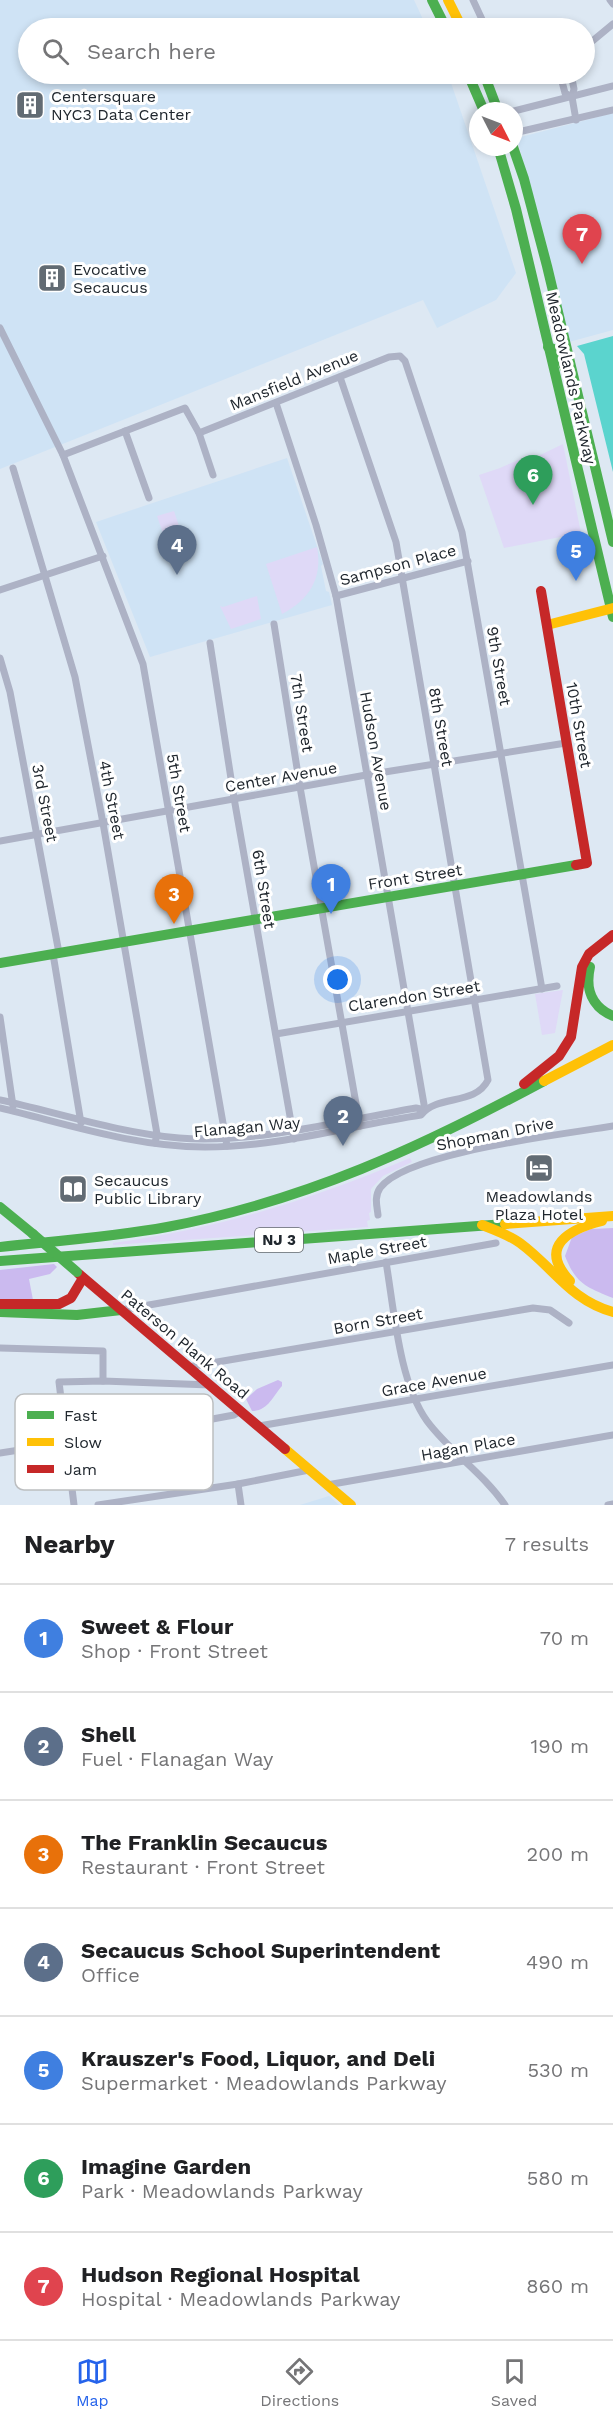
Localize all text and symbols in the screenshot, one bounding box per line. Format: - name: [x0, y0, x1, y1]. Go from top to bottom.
- search box: [18, 18, 595, 84]
- icon: search: [39, 35, 72, 68]
- text: Search here: [87, 39, 216, 64]
- place label: Centersquare NYC3 Data Center: [51, 87, 191, 124]
- building icon: Centersquare NYC3 Data Center: [14, 89, 46, 121]
- north arrow: [469, 102, 523, 156]
- pin: 7: [562, 214, 602, 264]
- place label: Evocative Secaucus: [73, 260, 148, 297]
- building icon: Evocative Secaucus: [36, 262, 68, 294]
- street label: Meadowlands Parkway: [542, 290, 600, 467]
- street label: Mansfield Avenue: [227, 346, 361, 414]
- pin: 6: [514, 456, 552, 505]
- pin: 4: [158, 526, 196, 575]
- pin: 5: [556, 532, 596, 581]
- street label: Sampson Place: [338, 540, 458, 590]
- street label: 9th Street: [483, 625, 515, 707]
- street label: 7th Street: [286, 672, 318, 754]
- street label: 10th Street: [562, 681, 596, 769]
- street label: 8th Street: [425, 686, 457, 768]
- street label: Hudson Avenue: [356, 690, 396, 812]
- street label: 5th Street: [163, 752, 195, 834]
- street label: Center Avenue: [223, 758, 339, 796]
- street label: 4th Street: [95, 759, 129, 841]
- street label: 3rd Street: [28, 762, 62, 844]
- street label: 6th Street: [248, 848, 280, 930]
- street label: Front Street: [367, 860, 464, 894]
- pin: 1: [312, 864, 350, 914]
- pin: 3: [154, 874, 194, 924]
- your location: [323, 965, 352, 994]
- street label: Clarendon Street: [347, 976, 482, 1016]
- pin: 2: [324, 1096, 362, 1146]
- street label: Flanagan Way: [193, 1113, 302, 1141]
- street label: Shopman Drive: [435, 1113, 555, 1155]
- hotel icon: Meadowlands Plaza Hotel: [523, 1152, 555, 1184]
- place label: Secaucus Public Library: [94, 1171, 202, 1208]
- library icon: Secaucus Public Library: [57, 1173, 89, 1205]
- place label: Meadowlands Plaza Hotel: [486, 1187, 592, 1224]
- road number: NJ 3: [255, 1228, 303, 1252]
- street label: Maple Street: [326, 1232, 428, 1268]
- street label: Paterson Plank Road: [117, 1285, 253, 1403]
- street label: Born Street: [332, 1304, 424, 1338]
- street label: Grace Avenue: [380, 1363, 488, 1401]
- legend: [15, 1394, 213, 1490]
- text: Fast: [64, 1406, 97, 1425]
- street label: Hagan Place: [419, 1429, 517, 1465]
- text: Slow: [64, 1433, 102, 1452]
- text: Jam: [64, 1460, 97, 1479]
- text: Nearby: [24, 1529, 115, 1559]
- text: 7 results: [505, 1532, 589, 1556]
- text: Sweet & Flour: [81, 1614, 233, 1639]
- text: 1: [39, 1626, 48, 1650]
- text: 70 m: [540, 1626, 589, 1650]
- text: Shop · Front Street: [81, 1639, 268, 1663]
- text: Shell: [81, 1722, 136, 1747]
- text: 2: [38, 1734, 49, 1758]
- text: 190 m: [531, 1734, 589, 1758]
- text: Fuel · Flanagan Way: [81, 1747, 273, 1771]
- text: The Franklin Secaucus: [81, 1830, 327, 1855]
- text: 3: [38, 1842, 49, 1866]
- text: 200 m: [527, 1842, 589, 1866]
- text: Restaurant · Front Street: [81, 1855, 325, 1879]
- text: Secaucus School Superintendent: [81, 1938, 440, 1963]
- text: 4: [37, 1950, 50, 1974]
- text: 490 m: [526, 1950, 589, 1974]
- text: Office: [81, 1963, 140, 1987]
- text: Krauszer's Food, Liquor, and Deli: [81, 2046, 435, 2071]
- text: 5: [38, 2058, 49, 2082]
- text: 530 m: [527, 2058, 589, 2082]
- text: Supermarket · Meadowlands Parkway: [81, 2071, 447, 2095]
- text: Imagine Garden: [81, 2154, 251, 2179]
- text: 6: [37, 2166, 50, 2190]
- text: 580 m: [527, 2166, 589, 2190]
- text: Park · Meadowlands Parkway: [81, 2179, 363, 2203]
- text: Hudson Regional Hospital: [81, 2262, 360, 2287]
- text: 7: [37, 2274, 50, 2298]
- text: 860 m: [526, 2274, 589, 2298]
- text: Hospital · Meadowlands Parkway: [81, 2287, 400, 2311]
- tab: Map: [76, 2355, 109, 2410]
- tab: Directions: [260, 2355, 339, 2410]
- tab: Saved: [491, 2355, 537, 2410]

